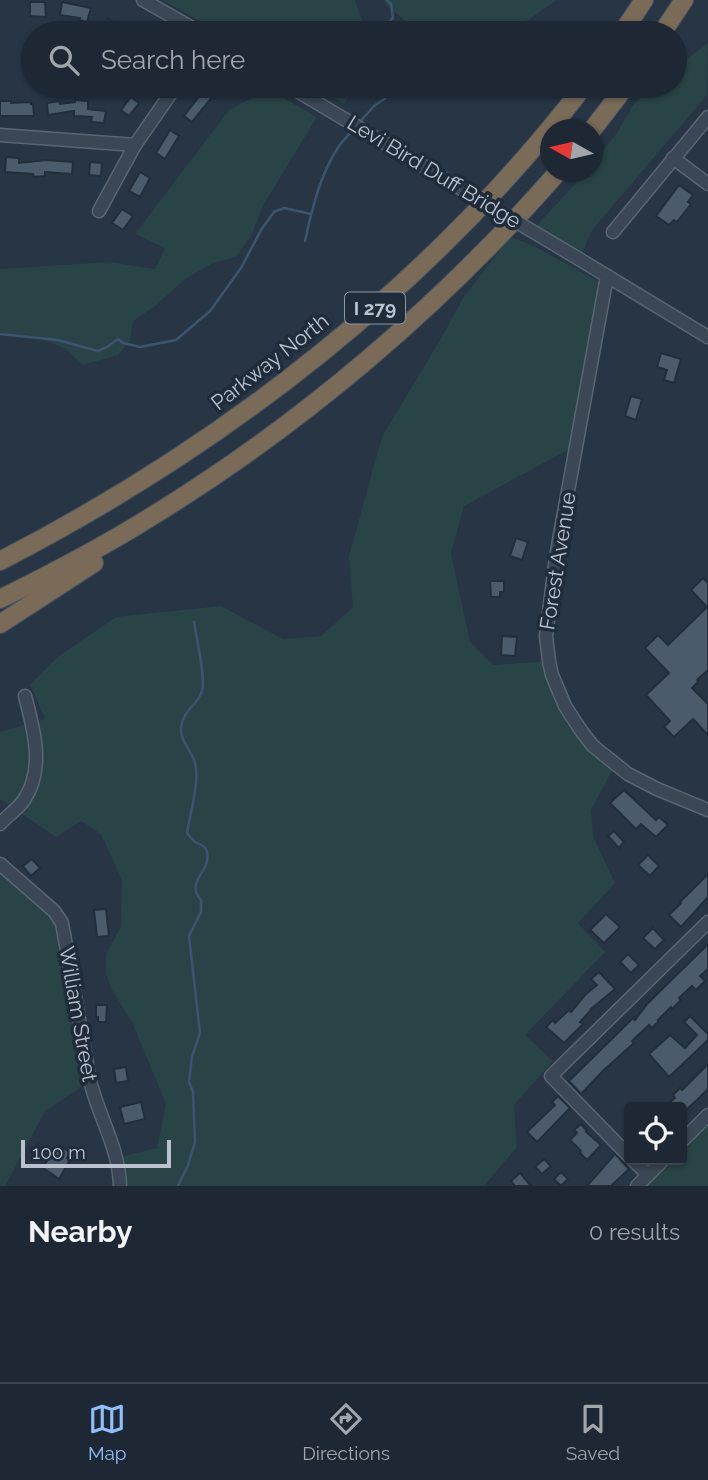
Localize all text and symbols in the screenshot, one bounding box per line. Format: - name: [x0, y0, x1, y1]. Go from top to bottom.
- search box: [21, 21, 687, 98]
- icon: search: [45, 41, 83, 79]
- text: Search here: [101, 45, 245, 75]
- street label: Levi Bird Duff Bridge: [343, 110, 526, 233]
- north arrow: [540, 119, 603, 182]
- road number: I 279: [345, 292, 405, 324]
- street label: Parkway North: [206, 308, 333, 415]
- street label: Forest Avenue: [534, 490, 581, 632]
- street label: William Street: [54, 944, 103, 1083]
- map controls: [624, 1102, 687, 1165]
- button: locate: [624, 1102, 687, 1165]
- scale bar: [21, 1137, 172, 1169]
- text: 100 m: [32, 1141, 86, 1163]
- text: Nearby: [28, 1214, 132, 1249]
- text: 0 results: [589, 1218, 680, 1245]
- tab: Map: [88, 1400, 127, 1464]
- tab: Directions: [302, 1400, 390, 1464]
- tab: Saved: [566, 1400, 620, 1464]

